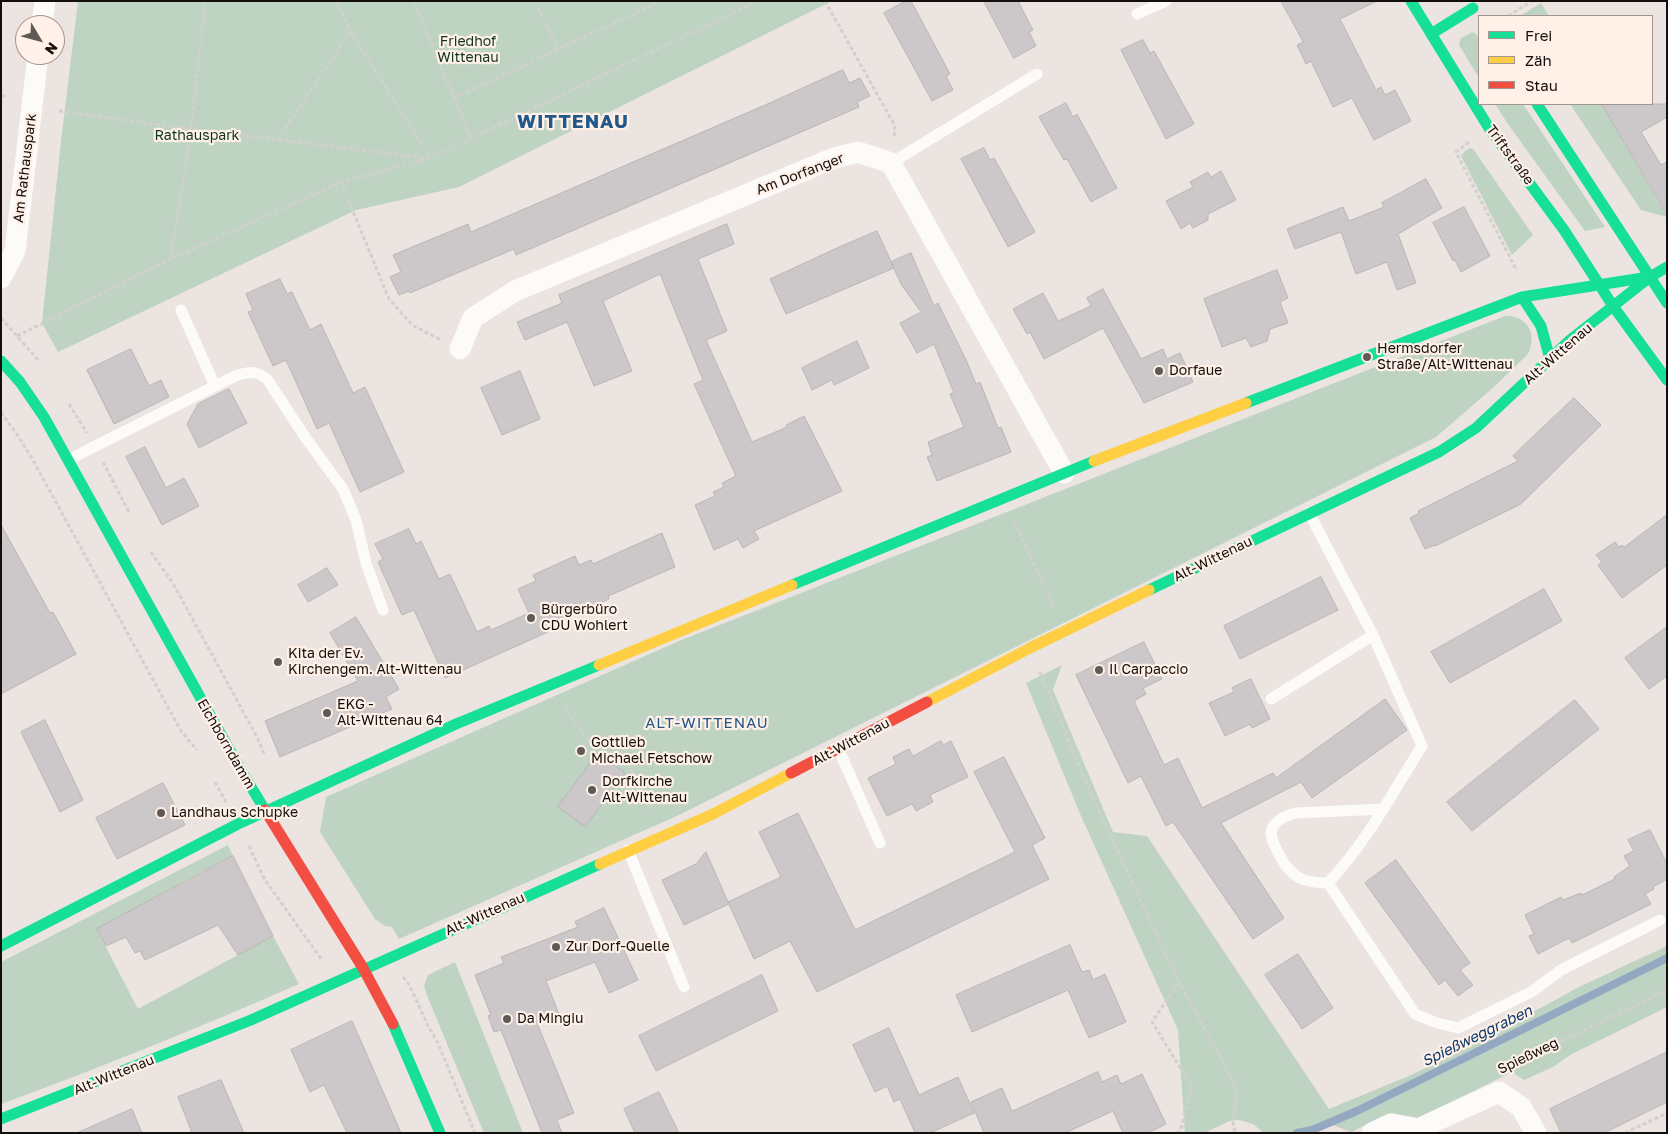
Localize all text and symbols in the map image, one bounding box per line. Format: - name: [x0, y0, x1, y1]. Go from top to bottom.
- north arrow: [15, 15, 65, 65]
- legend: [1478, 15, 1653, 105]
- text: Frei: [1525, 26, 1552, 44]
- park label: Friedhof Wittenau: [437, 34, 499, 66]
- text: N: [42, 39, 62, 58]
- text: Zäh: [1525, 51, 1552, 69]
- text: Stau: [1525, 76, 1558, 94]
- district label: WITTENAU: [516, 111, 630, 133]
- street label: Am Rathauspark: [10, 112, 40, 224]
- street label: Triftstraße: [1483, 122, 1537, 188]
- park label: Rathauspark: [154, 128, 240, 144]
- street label: Am Dorfanger: [754, 150, 846, 198]
- street label: Alt-Wittenau: [1520, 320, 1596, 388]
- place label: Hermsdorfer Straße/Alt-Wittenau: [1377, 341, 1513, 374]
- marker: Hermsdorfer Straße/Alt-Wittenau: [1361, 351, 1373, 363]
- place label: Dorfaue: [1169, 363, 1222, 379]
- marker: Dorfaue: [1153, 365, 1165, 377]
- street label: Alt-Wittenau: [1171, 533, 1255, 585]
- place label: Bürgerbüro CDU Wohlert: [541, 602, 628, 634]
- marker: Bürgerbüro CDU Wohlert: [525, 612, 537, 624]
- place label: Kita der Ev. Kirchengem. Alt-Wittenau: [288, 646, 462, 679]
- marker: Kita der Ev. Kirchengem. Alt-Wittenau: [272, 656, 284, 668]
- place label: Il Carpaccio: [1109, 662, 1188, 678]
- marker: Il Carpaccio: [1093, 664, 1105, 676]
- street label: Eichborndamm: [193, 696, 259, 792]
- place label: EKG - Alt-Wittenau 64: [337, 697, 443, 730]
- marker: EKG - Alt-Wittenau 64: [321, 707, 333, 719]
- district label: ALT-WITTENAU: [644, 714, 770, 732]
- street label: Alt-Wittenau: [809, 715, 893, 769]
- place label: Gottlieb Michael Fetschow: [591, 735, 712, 768]
- marker: Gottlieb Michael Fetschow: [575, 745, 587, 757]
- place label: Dorfkirche Alt-Wittenau: [602, 774, 687, 806]
- marker: Dorfkirche Alt-Wittenau: [586, 784, 598, 796]
- place label: Landhaus Schupke: [171, 805, 298, 821]
- marker: Landhaus Schupke: [155, 807, 167, 819]
- street label: Alt-Wittenau: [443, 889, 527, 939]
- place label: Zur Dorf-Quelle: [566, 939, 670, 955]
- marker: Zur Dorf-Quelle: [550, 941, 562, 953]
- water label: Spießweggraben: [1419, 1001, 1535, 1071]
- place label: Da Mingiu: [517, 1011, 583, 1027]
- marker: Da Mingiu: [501, 1013, 513, 1025]
- street label: Spießweg: [1495, 1034, 1561, 1078]
- street label: Alt-Wittenau: [71, 1051, 157, 1099]

